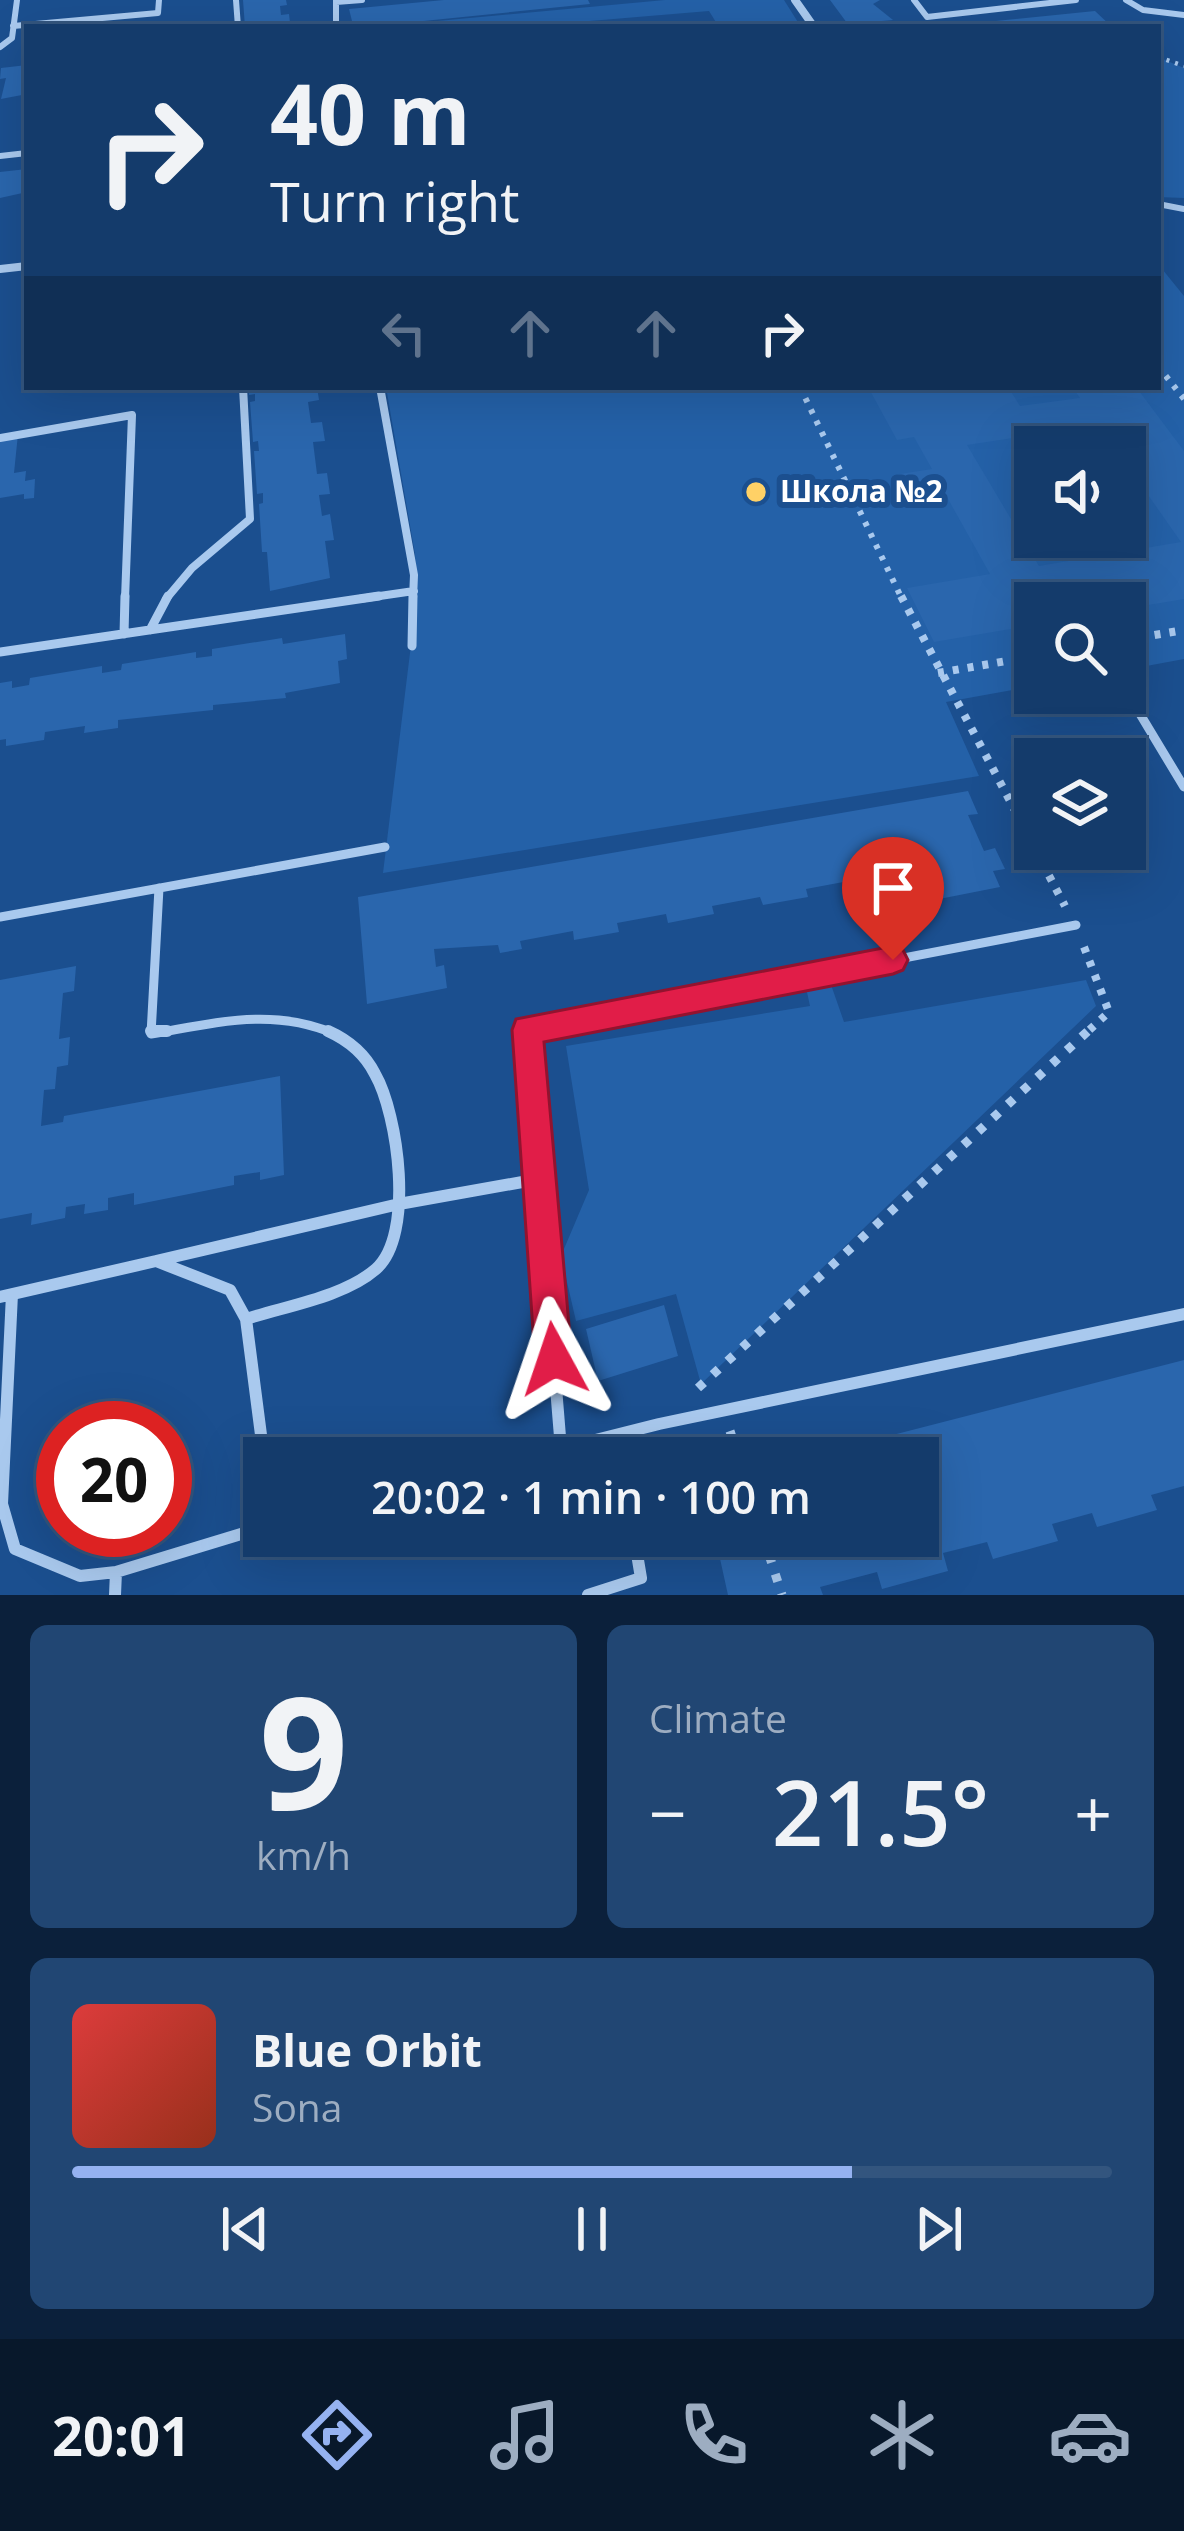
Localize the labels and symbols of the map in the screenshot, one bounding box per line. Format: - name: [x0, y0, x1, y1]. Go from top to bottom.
- place label: Школа №2: [780, 470, 943, 511]
- marker: Школа №2: [743, 479, 769, 505]
- pin: [842, 837, 944, 960]
- position arrow: [491, 1296, 617, 1422]
- speed limit sign: 20: [36, 1401, 192, 1557]

